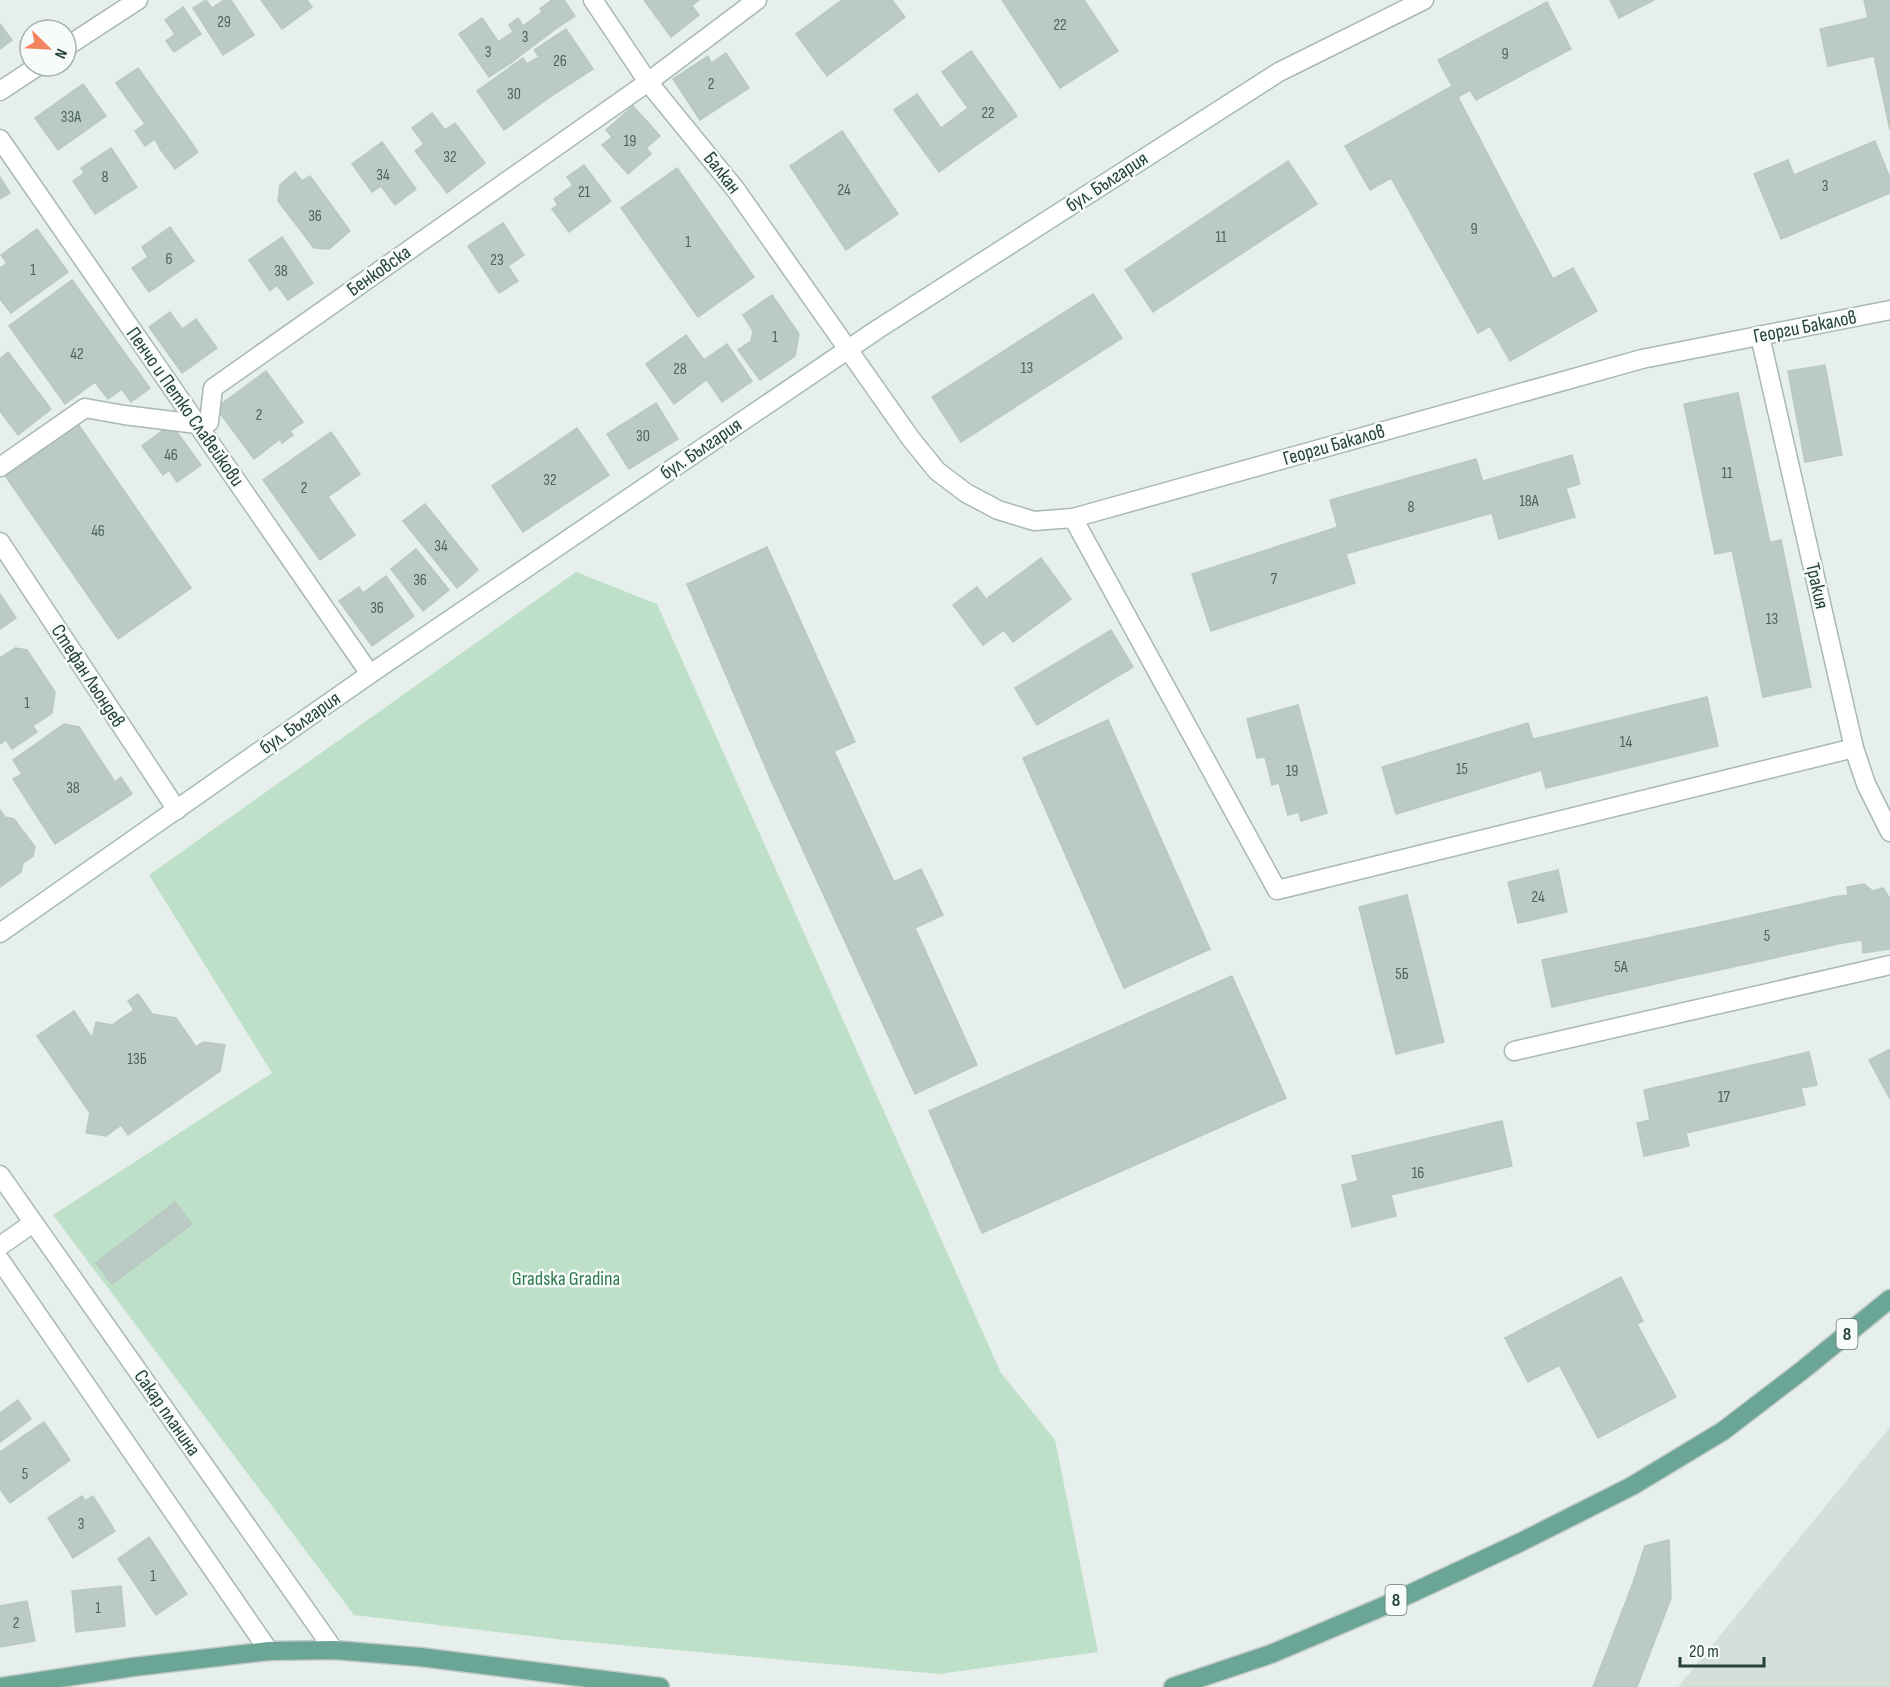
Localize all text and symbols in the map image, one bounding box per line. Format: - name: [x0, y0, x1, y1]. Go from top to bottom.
- house number: 29: [217, 13, 231, 32]
- house number: 22: [1053, 16, 1067, 35]
- north arrow: [18, 18, 78, 78]
- house number: 3: [522, 28, 528, 47]
- house number: 3: [485, 43, 491, 62]
- house number: 9: [1501, 45, 1509, 64]
- text: N: [50, 46, 71, 61]
- house number: 26: [553, 52, 567, 71]
- house number: 2: [708, 75, 714, 94]
- house number: 30: [507, 85, 521, 104]
- house number: 22: [981, 104, 995, 123]
- house number: 33А: [61, 108, 81, 127]
- house number: 19: [624, 132, 636, 151]
- street label: Балкан: [698, 147, 746, 199]
- street label: бул. България: [1061, 147, 1153, 217]
- house number: 32: [443, 148, 457, 167]
- house number: 34: [376, 166, 390, 185]
- house number: 8: [101, 168, 109, 187]
- house number: 3: [1822, 177, 1828, 196]
- house number: 24: [837, 181, 851, 200]
- house number: 21: [578, 183, 591, 202]
- house number: 36: [308, 207, 322, 226]
- house number: 9: [1470, 220, 1478, 239]
- house number: 11: [1215, 228, 1227, 247]
- house number: 1: [685, 233, 691, 252]
- street label: Бенковска: [342, 240, 416, 302]
- house number: 6: [165, 250, 173, 269]
- house number: 23: [490, 251, 504, 270]
- house number: 1: [30, 261, 36, 280]
- house number: 38: [274, 262, 288, 281]
- street label: Георги Бакалов: [1751, 305, 1859, 349]
- street label: Пенчо и Петко Славейкови: [121, 323, 249, 491]
- house number: 1: [772, 328, 778, 347]
- house number: 42: [70, 345, 84, 364]
- house number: 13: [1021, 359, 1033, 378]
- house number: 28: [673, 360, 687, 379]
- house number: 2: [256, 406, 262, 425]
- street label: бул. България: [656, 413, 746, 485]
- street label: Георги Бакалов: [1280, 419, 1388, 471]
- house number: 30: [636, 427, 650, 446]
- house number: 46: [164, 446, 178, 465]
- house number: 11: [1721, 464, 1733, 483]
- house number: 32: [543, 471, 557, 490]
- house number: 2: [301, 479, 307, 498]
- house number: 18А: [1519, 492, 1539, 511]
- house number: 8: [1407, 498, 1415, 517]
- house number: 46: [91, 522, 105, 541]
- house number: 34: [434, 537, 448, 556]
- street label: Тракия: [1800, 561, 1834, 611]
- house number: 7: [1271, 570, 1278, 589]
- house number: 36: [413, 571, 427, 590]
- house number: 36: [370, 599, 384, 618]
- house number: 13: [1766, 610, 1778, 629]
- street label: Стефан Льондев: [46, 620, 130, 732]
- street label: бул. България: [255, 686, 345, 760]
- house number: 1: [24, 694, 30, 713]
- house number: 14: [1620, 733, 1632, 752]
- house number: 15: [1456, 760, 1468, 779]
- house number: 19: [1286, 762, 1298, 781]
- house number: 38: [66, 779, 80, 798]
- house number: 24: [1531, 888, 1545, 907]
- house number: 5: [1764, 927, 1770, 946]
- house number: 5А: [1614, 958, 1628, 977]
- house number: 5Б: [1395, 965, 1409, 984]
- house number: 13Б: [127, 1050, 147, 1069]
- house number: 17: [1718, 1088, 1731, 1107]
- house number: 16: [1412, 1164, 1424, 1183]
- park label: Gradska Gradina: [512, 1267, 620, 1291]
- road number: 8: [1836, 1319, 1858, 1349]
- street label: Сакар планина: [128, 1365, 206, 1461]
- house number: 5: [22, 1465, 28, 1484]
- house number: 3: [78, 1515, 84, 1534]
- house number: 1: [150, 1567, 156, 1586]
- road number: 8: [1386, 1585, 1406, 1615]
- house number: 1: [95, 1599, 101, 1618]
- house number: 2: [13, 1614, 19, 1633]
- scale bar: [1680, 1630, 1764, 1668]
- text: 20 m: [1689, 1641, 1719, 1662]

